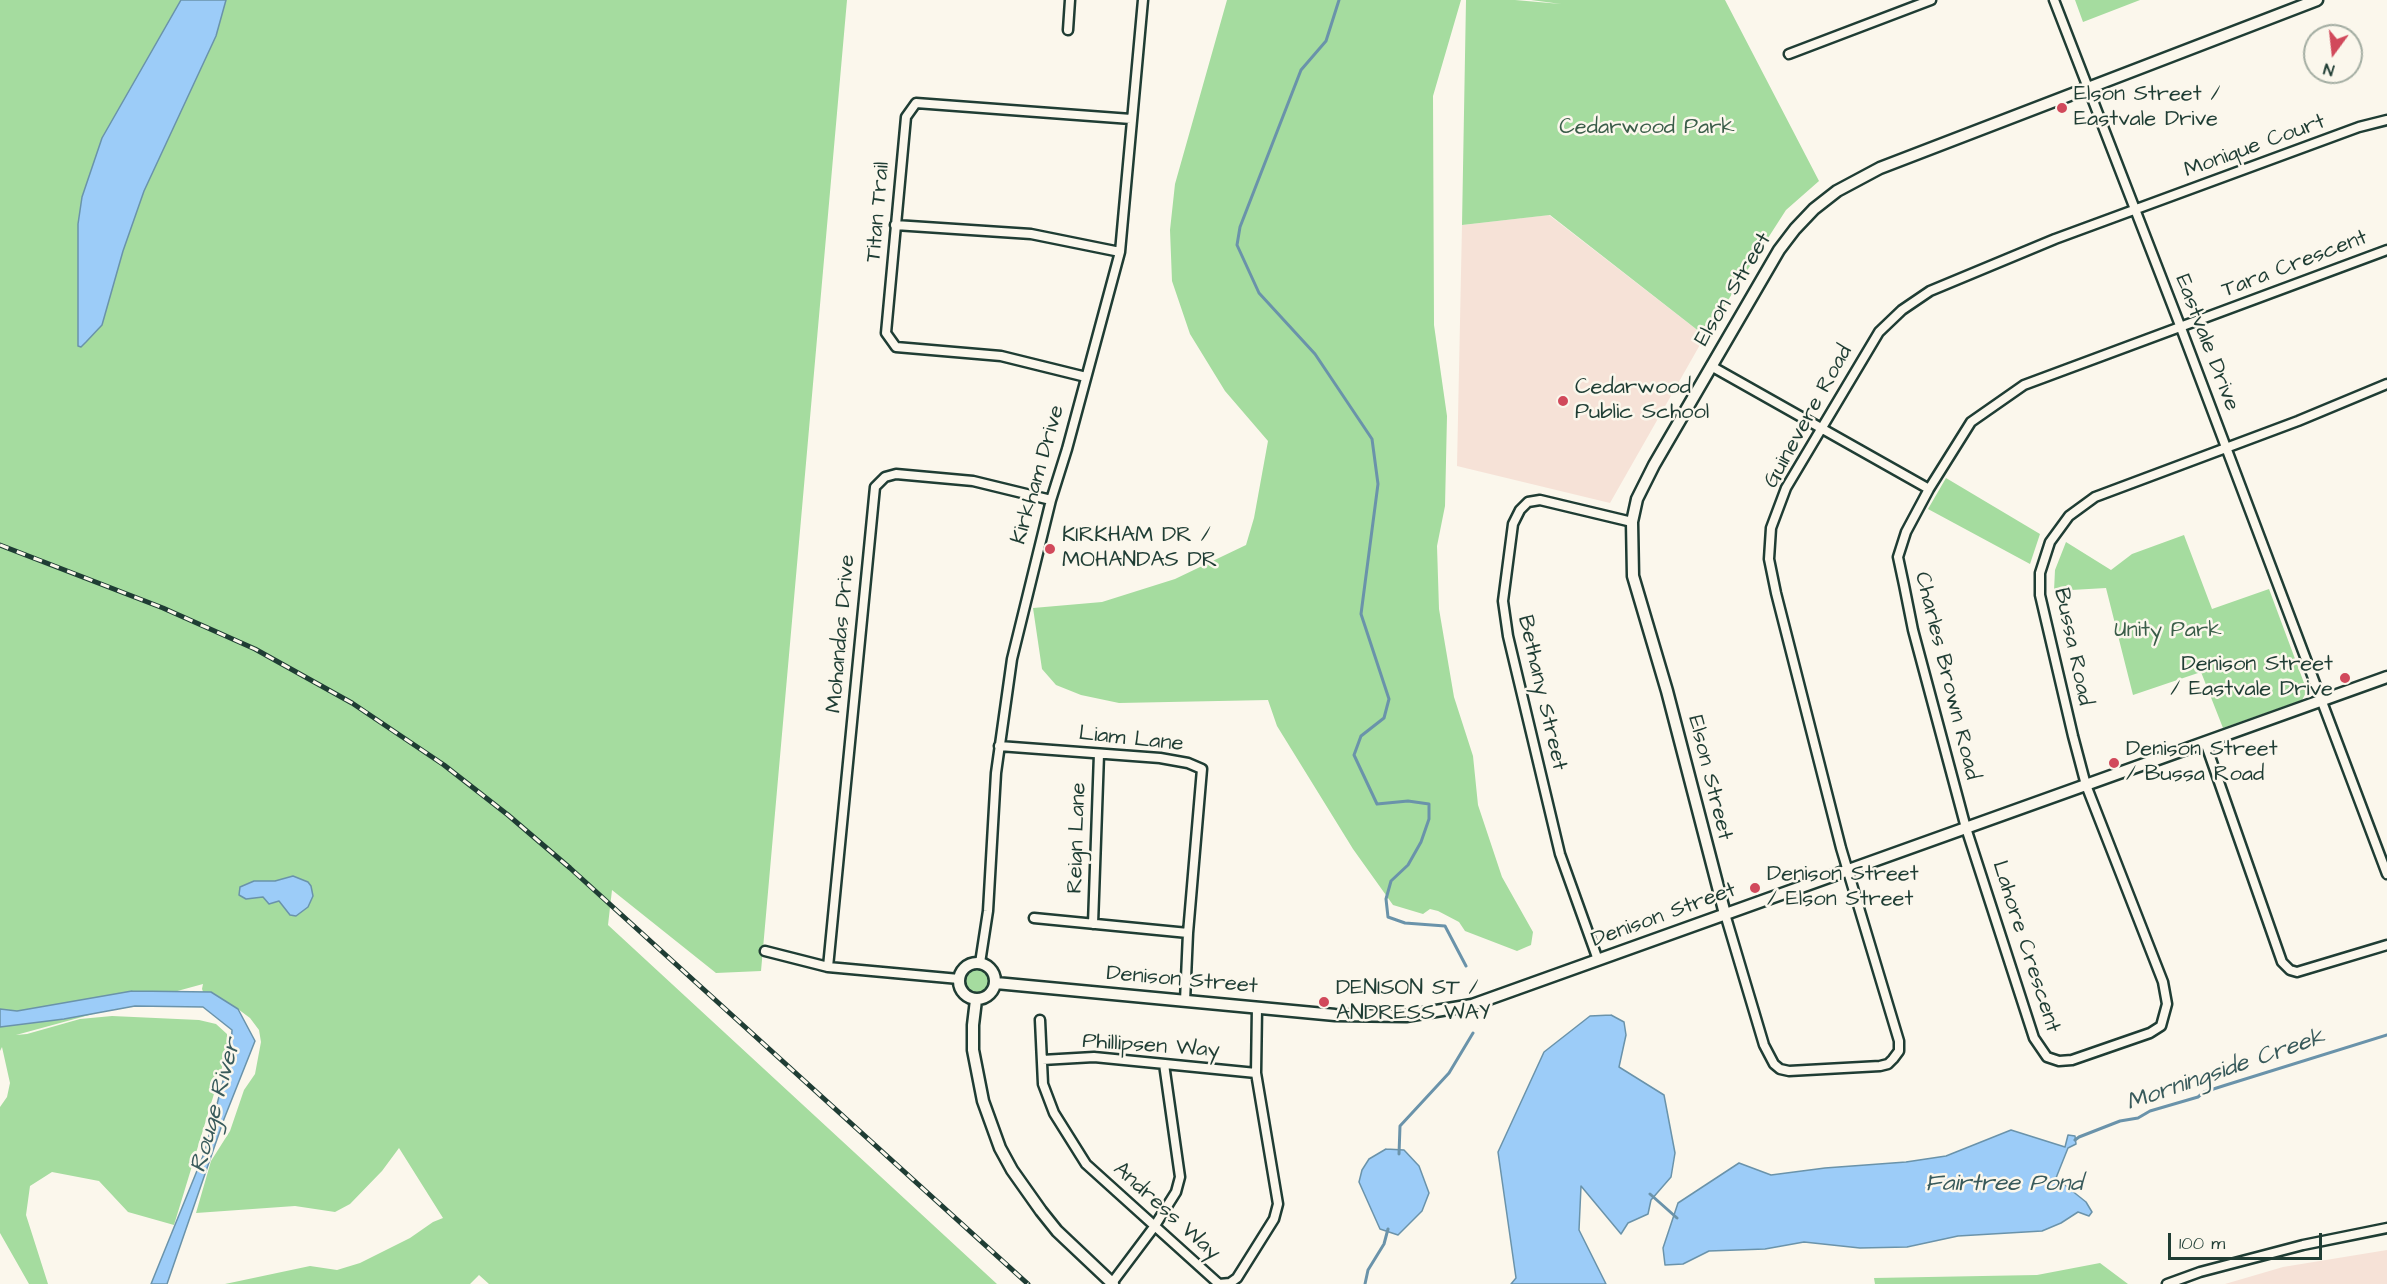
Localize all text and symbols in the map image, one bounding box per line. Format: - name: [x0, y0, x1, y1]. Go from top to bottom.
- north arrow: [2303, 24, 2363, 84]
- text: N: [2321, 58, 2337, 81]
- place label: Elson Street / Eastvale Drive: [2074, 82, 2220, 134]
- marker: Elson Street / Eastvale Drive: [2055, 101, 2069, 115]
- street label: Monique Court: [2181, 109, 2329, 185]
- park label: Cedarwood Park: [1559, 115, 1735, 141]
- street label: Titan Trail: [861, 161, 897, 263]
- street label: Tara Crescent: [2219, 225, 2371, 305]
- street label: Elson Street: [1690, 229, 1778, 351]
- street label: Eastvale Drive: [2168, 271, 2244, 415]
- street label: Guinevere Road: [1759, 341, 1859, 493]
- place label: Cedarwood Public School: [1575, 375, 1709, 427]
- marker: Cedarwood Public School: [1556, 394, 1570, 408]
- street label: Kirkham Drive: [1007, 402, 1071, 548]
- place label: KIRKHAM DR / MOHANDAS DR: [1062, 523, 1217, 574]
- marker: KIRKHAM DR / MOHANDAS DR: [1043, 542, 1057, 556]
- street label: Mohandas Drive: [822, 554, 862, 714]
- street label: Charles Brown Road: [1907, 569, 1985, 783]
- street label: Bussa Road: [2047, 586, 2097, 708]
- street label: Bethany Street: [1510, 613, 1572, 773]
- park label: Unity Park: [2114, 618, 2222, 644]
- place label: Denison Street / Eastvale Drive: [2170, 652, 2333, 704]
- marker: Denison Street / Eastvale Drive: [2338, 671, 2352, 685]
- street label: Elson Street: [1681, 713, 1737, 843]
- street label: Liam Lane: [1077, 721, 1185, 759]
- place label: Denison Street / Bussa Road: [2126, 737, 2278, 788]
- marker: Denison Street / Bussa Road: [2107, 756, 2121, 770]
- street label: Reign Lane: [1063, 782, 1093, 894]
- street label: Lahore Crescent: [1985, 858, 2065, 1036]
- place label: Denison Street / Elson Street: [1767, 862, 1919, 914]
- street label: Denison Street: [1588, 878, 1740, 954]
- marker: Denison Street / Elson Street: [1748, 881, 1762, 895]
- street label: Denison Street: [1105, 961, 1259, 1001]
- place label: DENISON ST / ANDRESS WAY: [1336, 976, 1490, 1028]
- marker: DENISON ST / ANDRESS WAY: [1317, 995, 1331, 1009]
- water label: Morningside Creek: [2123, 1024, 2329, 1118]
- street label: Phillipsen Way: [1082, 1029, 1220, 1065]
- water label: Rouge River: [185, 1036, 249, 1176]
- street label: Andress Way: [1107, 1157, 1225, 1267]
- water label: Fairtree Pond: [1925, 1171, 2083, 1199]
- scale bar: [2171, 1221, 2326, 1259]
- text: 100 m: [2179, 1231, 2225, 1256]

